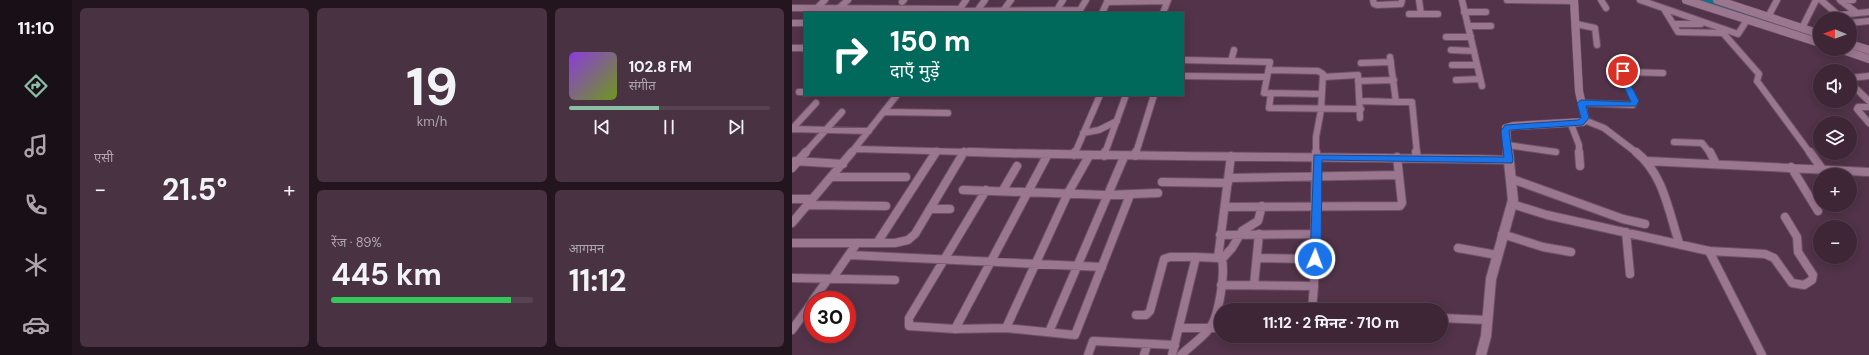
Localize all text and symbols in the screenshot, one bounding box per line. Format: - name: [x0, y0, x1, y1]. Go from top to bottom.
- north arrow: [1813, 12, 1857, 56]
- map controls: [1813, 12, 1857, 264]
- text: 11:10: [18, 16, 54, 40]
- text: 150 m: [890, 23, 970, 60]
- icon: right: [824, 28, 876, 80]
- text: 19: [406, 53, 458, 121]
- pin: [1606, 54, 1640, 88]
- text: 102.8 FM: [629, 57, 692, 77]
- text: दाएँ मुड़ें: [890, 59, 939, 83]
- icon: arrive: [1612, 60, 1634, 82]
- button: sound: [1813, 64, 1857, 108]
- icon: directions: [22, 72, 50, 100]
- text: संगीत: [629, 77, 656, 94]
- text: km/h: [417, 113, 447, 130]
- icon: previous: [591, 116, 613, 138]
- icon: pause: [658, 116, 680, 138]
- icon: next: [725, 116, 747, 138]
- button: layers: [1813, 116, 1857, 160]
- icon: music: [22, 132, 50, 160]
- text: एसी: [94, 149, 113, 166]
- button: +: [1813, 168, 1857, 212]
- text: 21.5°: [162, 170, 227, 209]
- text: −: [94, 175, 106, 204]
- text: +: [283, 175, 295, 204]
- icon: phone: [22, 191, 50, 219]
- button: −: [1813, 220, 1857, 264]
- text: रेंज · 89%: [331, 234, 382, 251]
- position arrow: [1294, 238, 1336, 280]
- text: आगमन: [569, 240, 604, 257]
- icon: climate: [22, 251, 50, 279]
- text: 445 km: [331, 255, 442, 294]
- text: 11:12: [569, 261, 626, 300]
- speed limit sign: 30: [804, 291, 856, 343]
- icon: car: [22, 311, 50, 339]
- text: 11:12 · 2 मिनट · 710 m: [1263, 313, 1399, 333]

